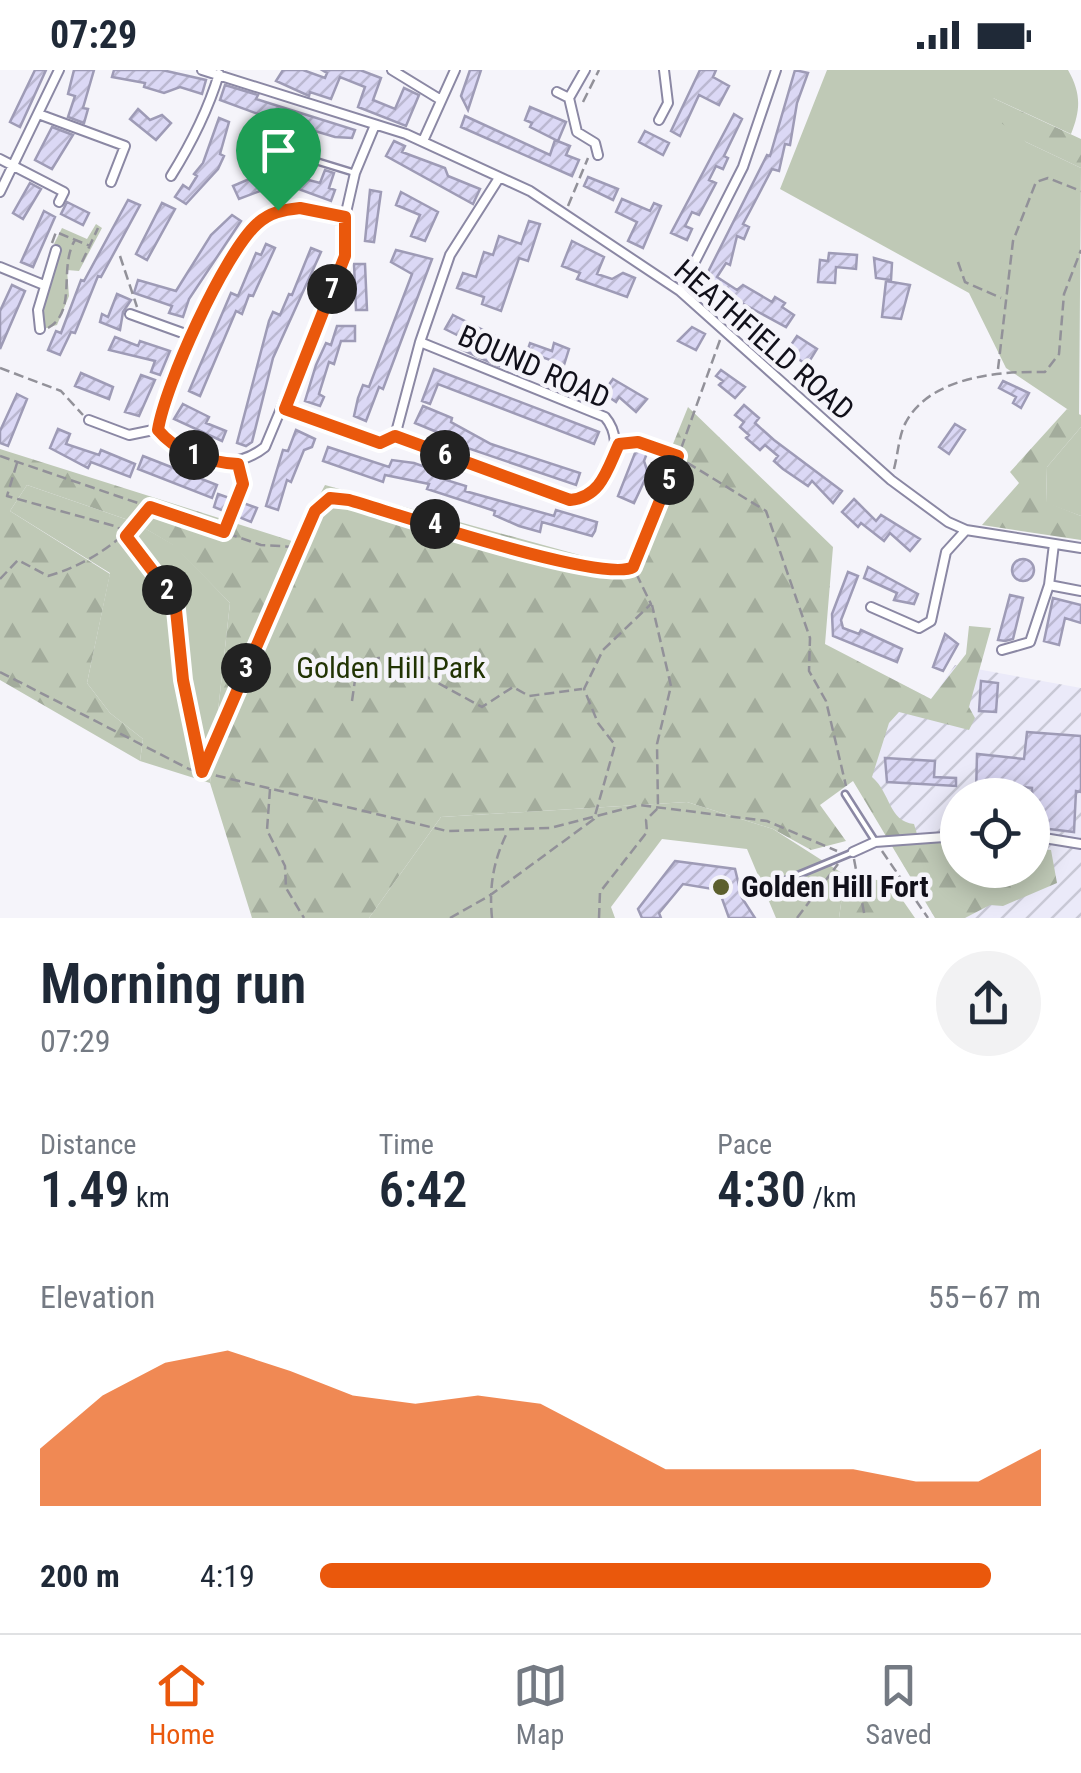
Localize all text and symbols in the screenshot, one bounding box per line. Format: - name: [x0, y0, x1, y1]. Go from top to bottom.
- text: 07:29: [50, 13, 137, 57]
- pin: [236, 108, 321, 211]
- icon: arrive: [251, 123, 306, 178]
- street label: HEATHFIELD ROAD: [667, 252, 861, 427]
- pin: 7: [307, 264, 357, 314]
- text: 7: [325, 272, 339, 305]
- street label: BOUND ROAD: [453, 318, 615, 415]
- pin: 1: [169, 430, 219, 480]
- pin: 6: [420, 430, 470, 480]
- text: 1: [187, 438, 201, 471]
- text: 6: [438, 438, 452, 471]
- pin: 5: [644, 455, 694, 505]
- text: 5: [662, 463, 676, 496]
- pin: 4: [410, 499, 460, 549]
- text: 4: [428, 507, 442, 540]
- pin: 2: [142, 565, 192, 615]
- text: 2: [160, 573, 174, 606]
- pin: 3: [221, 643, 271, 693]
- park label: Golden Hill Park: [296, 650, 486, 685]
- text: 3: [239, 651, 253, 684]
- map controls: [940, 778, 1050, 888]
- button: locate: [940, 778, 1050, 888]
- place label: Golden Hill Fort: [741, 869, 929, 904]
- marker: Golden Hill Fort: [710, 876, 732, 898]
- button: share: [936, 951, 1041, 1056]
- text: Morning run: [40, 952, 306, 1016]
- text: 07:29: [40, 1022, 111, 1060]
- text: Distance: [40, 1128, 137, 1161]
- text: Time: [379, 1128, 434, 1161]
- text: Pace: [717, 1128, 772, 1161]
- text: 1.49: [40, 1161, 130, 1219]
- text: 6:42: [379, 1161, 467, 1219]
- text: 4:30: [717, 1161, 806, 1219]
- text: km: [130, 1181, 170, 1214]
- text: /km: [806, 1181, 857, 1214]
- text: Elevation: [40, 1278, 155, 1316]
- text: 55–67 m: [928, 1278, 1041, 1316]
- text: 200 m: [40, 1557, 120, 1595]
- text: 4:19: [200, 1557, 255, 1595]
- tab: Home: [149, 1658, 215, 1751]
- tab: Map: [513, 1658, 568, 1751]
- tab: Saved: [865, 1658, 932, 1751]

